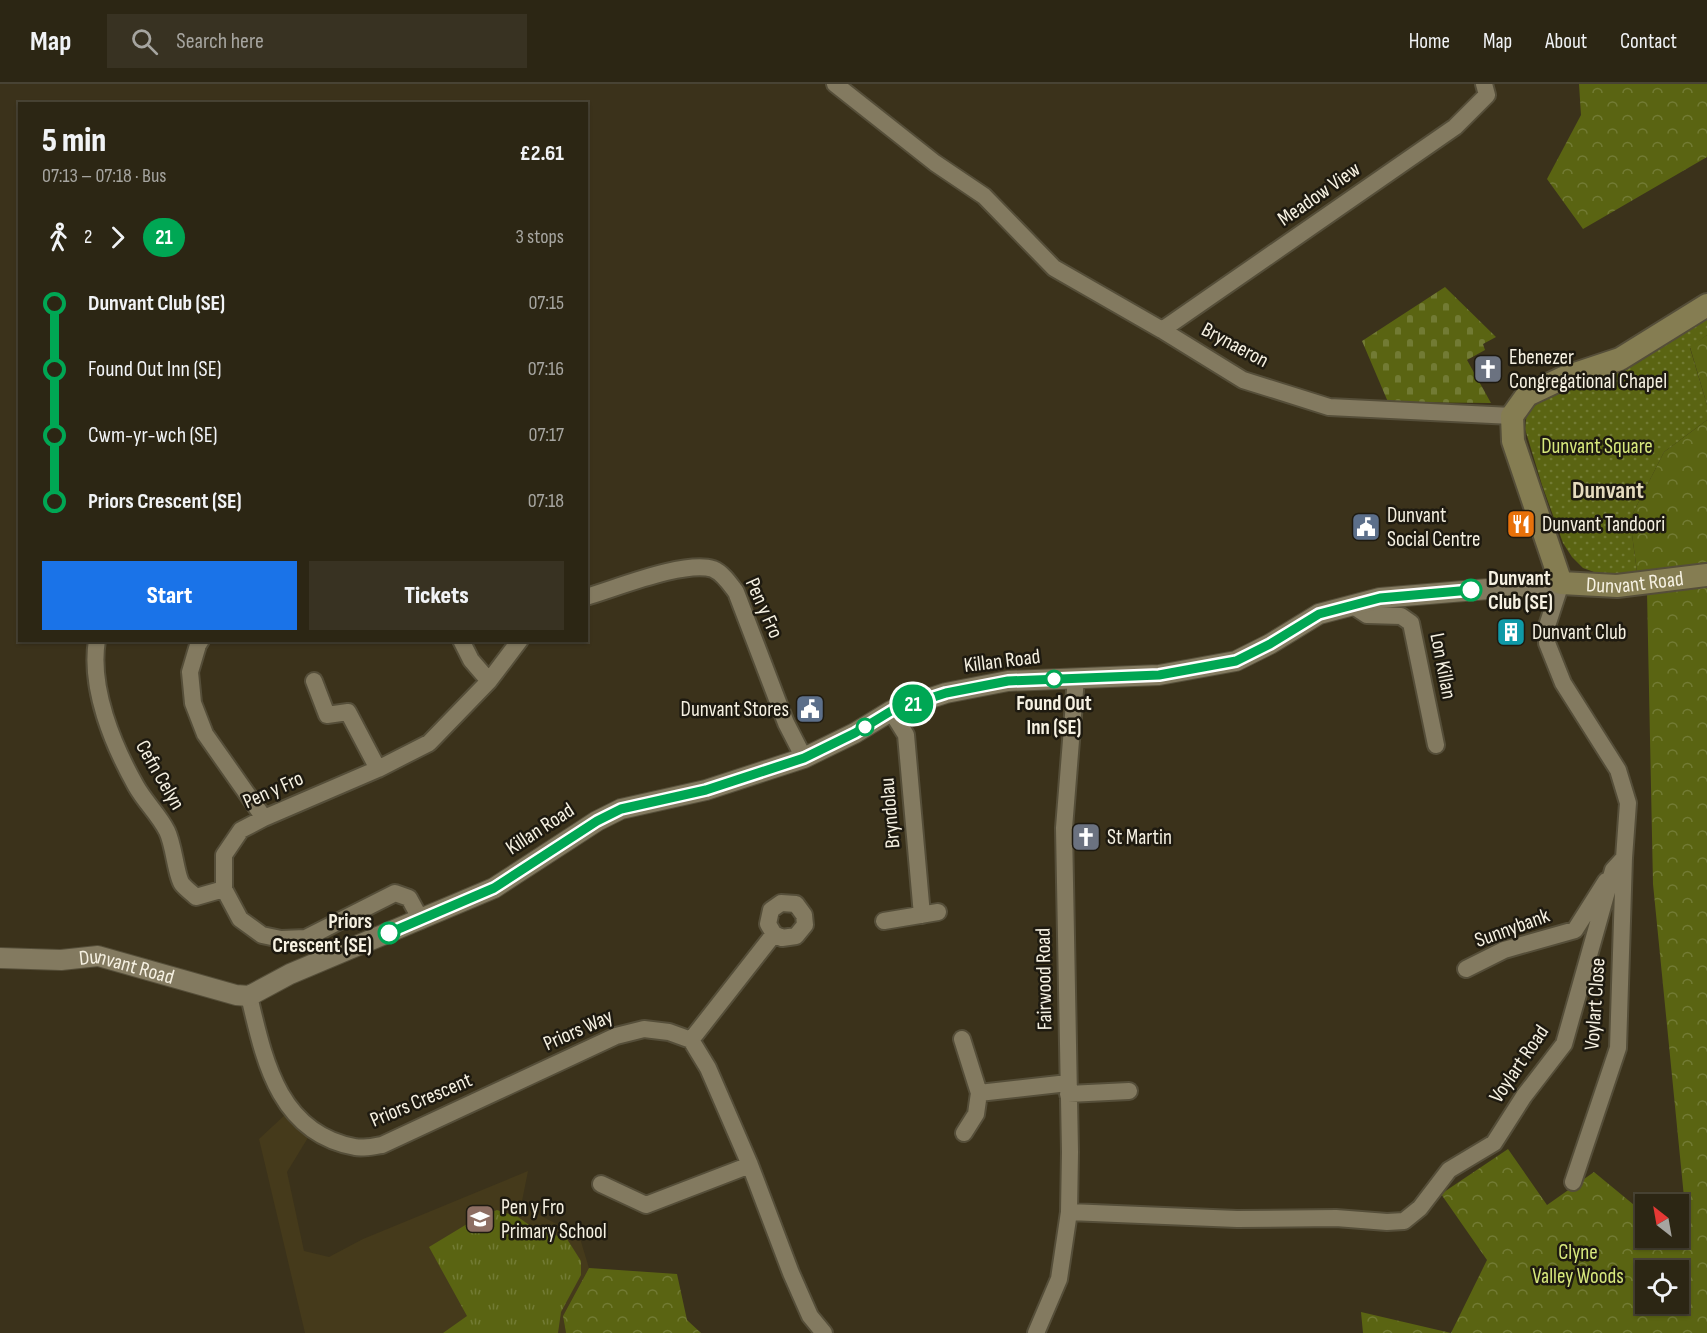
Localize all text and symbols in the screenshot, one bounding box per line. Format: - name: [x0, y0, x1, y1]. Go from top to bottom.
- search box: [107, 14, 527, 68]
- text: Map: [30, 25, 71, 58]
- icon: search: [128, 25, 161, 58]
- text: Search here: [176, 28, 264, 55]
- text: Home: [1409, 29, 1450, 54]
- text: Map: [1483, 29, 1512, 54]
- text: About: [1545, 29, 1587, 54]
- text: Contact: [1620, 29, 1677, 54]
- text: 5 min: [42, 121, 106, 161]
- text: £2.61: [520, 140, 564, 167]
- street label: Meadow View: [1273, 156, 1365, 231]
- text: 07:13 – 07:18 · Bus: [42, 164, 166, 188]
- icon: walk: [42, 221, 75, 254]
- icon: forward: [101, 221, 134, 254]
- text: 2: [84, 225, 92, 249]
- text: 21: [155, 225, 173, 250]
- text: 3 stops: [516, 225, 564, 249]
- text: Dunvant Club (SE): [88, 290, 225, 317]
- text: 07:15: [528, 291, 564, 315]
- street label: Brynaeron: [1197, 317, 1273, 373]
- place label: Ebenezer Congregational Chapel: [1509, 345, 1667, 394]
- church icon: Ebenezer Congregational Chapel: [1472, 353, 1504, 385]
- text: Found Out Inn (SE): [88, 356, 221, 383]
- text: 07:16: [528, 357, 564, 381]
- text: Cwm-yr-wch (SE): [88, 422, 218, 449]
- text: 07:17: [529, 423, 564, 447]
- park label: Dunvant Square: [1541, 434, 1653, 459]
- district label: Dunvant: [1572, 476, 1644, 505]
- text: Priors Crescent (SE): [88, 488, 242, 515]
- text: 07:18: [528, 489, 564, 513]
- place label: Dunvant Social Centre: [1387, 503, 1480, 552]
- restaurant icon: Dunvant Tandoori: [1505, 508, 1537, 540]
- public building icon: Dunvant Social Centre: [1350, 511, 1382, 543]
- place label: Dunvant Tandoori: [1542, 512, 1665, 537]
- button: Start: [42, 561, 297, 630]
- button: Tickets: [309, 561, 564, 630]
- street label: Dunvant Road: [1585, 565, 1685, 599]
- place label: Dunvant Club (SE): [1488, 566, 1553, 615]
- street label: Pen y Fro: [740, 574, 788, 642]
- marker: Dunvant Club (SE): [1460, 579, 1482, 601]
- building icon: Dunvant Club: [1495, 616, 1527, 648]
- place label: Dunvant Club: [1532, 620, 1626, 645]
- street label: Lon Killan: [1424, 631, 1462, 701]
- street label: Killan Road: [962, 644, 1042, 678]
- marker: Found Out Inn (SE): [1045, 670, 1063, 688]
- line badge: 21: [886, 684, 940, 724]
- place label: Found Out Inn (SE): [1016, 691, 1092, 740]
- text: 21: [904, 692, 922, 717]
- public building icon: Dunvant Stores: [794, 693, 826, 725]
- place label: Dunvant Stores: [681, 697, 789, 722]
- unlabelled marker: [856, 718, 874, 736]
- street label: Cefn Celyn: [130, 736, 190, 814]
- street label: Pen y Fro: [239, 766, 307, 814]
- street label: Bryndolau: [874, 777, 906, 849]
- street label: Killan Road: [501, 798, 579, 860]
- church icon: St Martin: [1070, 821, 1102, 853]
- place label: St Martin: [1107, 825, 1172, 850]
- street label: Sunnybank: [1471, 903, 1553, 953]
- place label: Priors Crescent (SE): [272, 909, 372, 958]
- marker: Priors Crescent (SE): [378, 922, 400, 944]
- street label: Fairwood Road: [1031, 928, 1057, 1030]
- street label: Dunvant Road: [78, 944, 177, 989]
- street label: Voylart Close: [1579, 957, 1611, 1051]
- street label: Priors Way: [539, 1004, 617, 1056]
- street label: Voylart Road: [1484, 1020, 1554, 1108]
- street label: Priors Crescent: [366, 1067, 476, 1133]
- north arrow: [1635, 1194, 1689, 1248]
- map controls: [1635, 1194, 1689, 1314]
- place label: Pen y Fro Primary School: [501, 1195, 607, 1244]
- school or university icon: Pen y Fro Primary School: [464, 1203, 496, 1235]
- park label: Clyne Valley Woods: [1532, 1240, 1624, 1289]
- button: locate: [1635, 1260, 1689, 1314]

